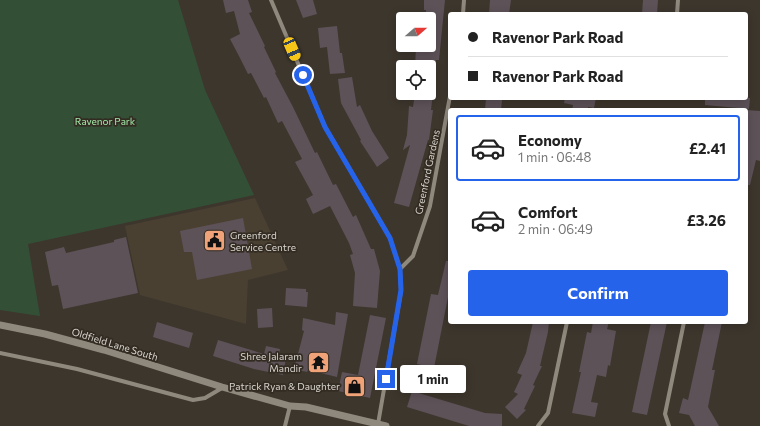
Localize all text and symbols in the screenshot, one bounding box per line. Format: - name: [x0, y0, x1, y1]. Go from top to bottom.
- north arrow: [396, 12, 436, 52]
- map controls: [396, 12, 436, 100]
- text: Ravenor Park Road: [492, 28, 623, 46]
- car: [282, 36, 302, 62]
- button: locate: [396, 60, 436, 100]
- route start: [294, 66, 312, 84]
- text: Ravenor Park Road: [492, 67, 623, 85]
- park label: Ravenor Park: [75, 115, 136, 127]
- street label: Greenford Gardens: [412, 128, 442, 215]
- icon: car: [470, 130, 506, 166]
- text: Economy: [518, 131, 582, 149]
- text: £2.41: [689, 139, 726, 157]
- text: 1 min · 06:48: [518, 149, 591, 165]
- icon: car: [470, 202, 506, 238]
- text: Comfort: [518, 203, 578, 221]
- text: £3.26: [687, 211, 726, 229]
- text: 2 min · 06:49: [518, 221, 593, 237]
- public building icon: Greenford Service Centre: [202, 228, 228, 254]
- place label: Greenford Service Centre: [230, 229, 296, 253]
- button: Confirm: [468, 270, 728, 316]
- street label: Oldfield Lane South: [70, 325, 160, 363]
- temple icon: Shree Jalaram Mandir: [305, 349, 331, 375]
- place label: Shree Jalaram Mandir: [240, 350, 302, 374]
- callout: 1 min: [400, 365, 466, 393]
- route end: [377, 370, 395, 388]
- text: 1 min: [418, 371, 448, 387]
- shop icon: Patrick Ryan & Daughter: [342, 373, 368, 399]
- place label: Patrick Ryan & Daughter: [229, 380, 340, 392]

